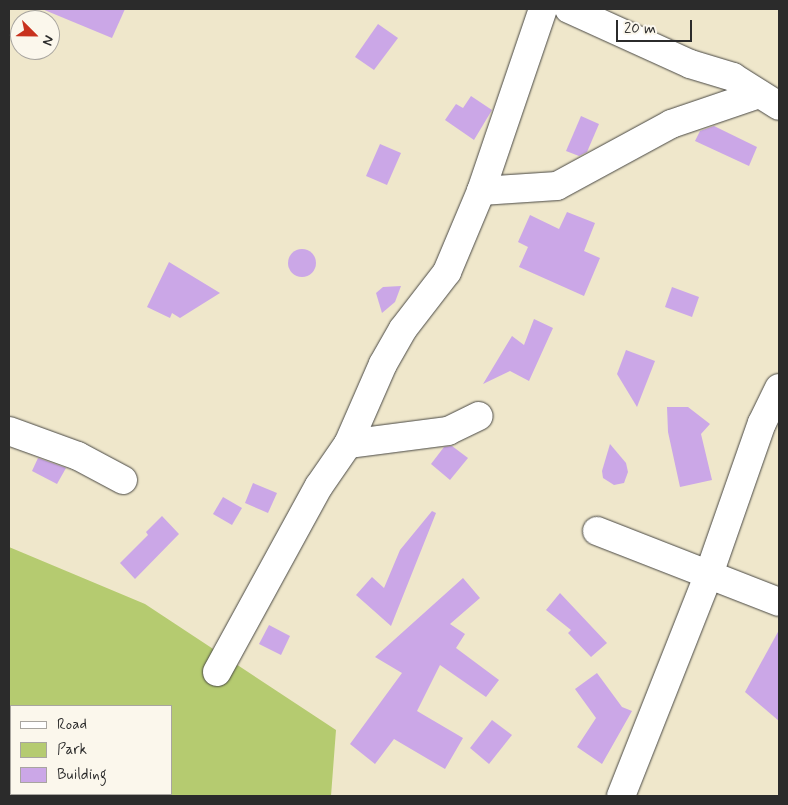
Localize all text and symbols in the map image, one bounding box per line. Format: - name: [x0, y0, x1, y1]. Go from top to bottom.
- north arrow: [10, 10, 60, 60]
- scale bar: [618, 10, 694, 42]
- text: 20 m: [624, 19, 656, 39]
- text: N: [38, 33, 58, 48]
- legend: [10, 705, 172, 795]
- text: Road: [57, 715, 87, 735]
- text: Park: [57, 740, 87, 760]
- text: Building: [57, 765, 107, 785]

